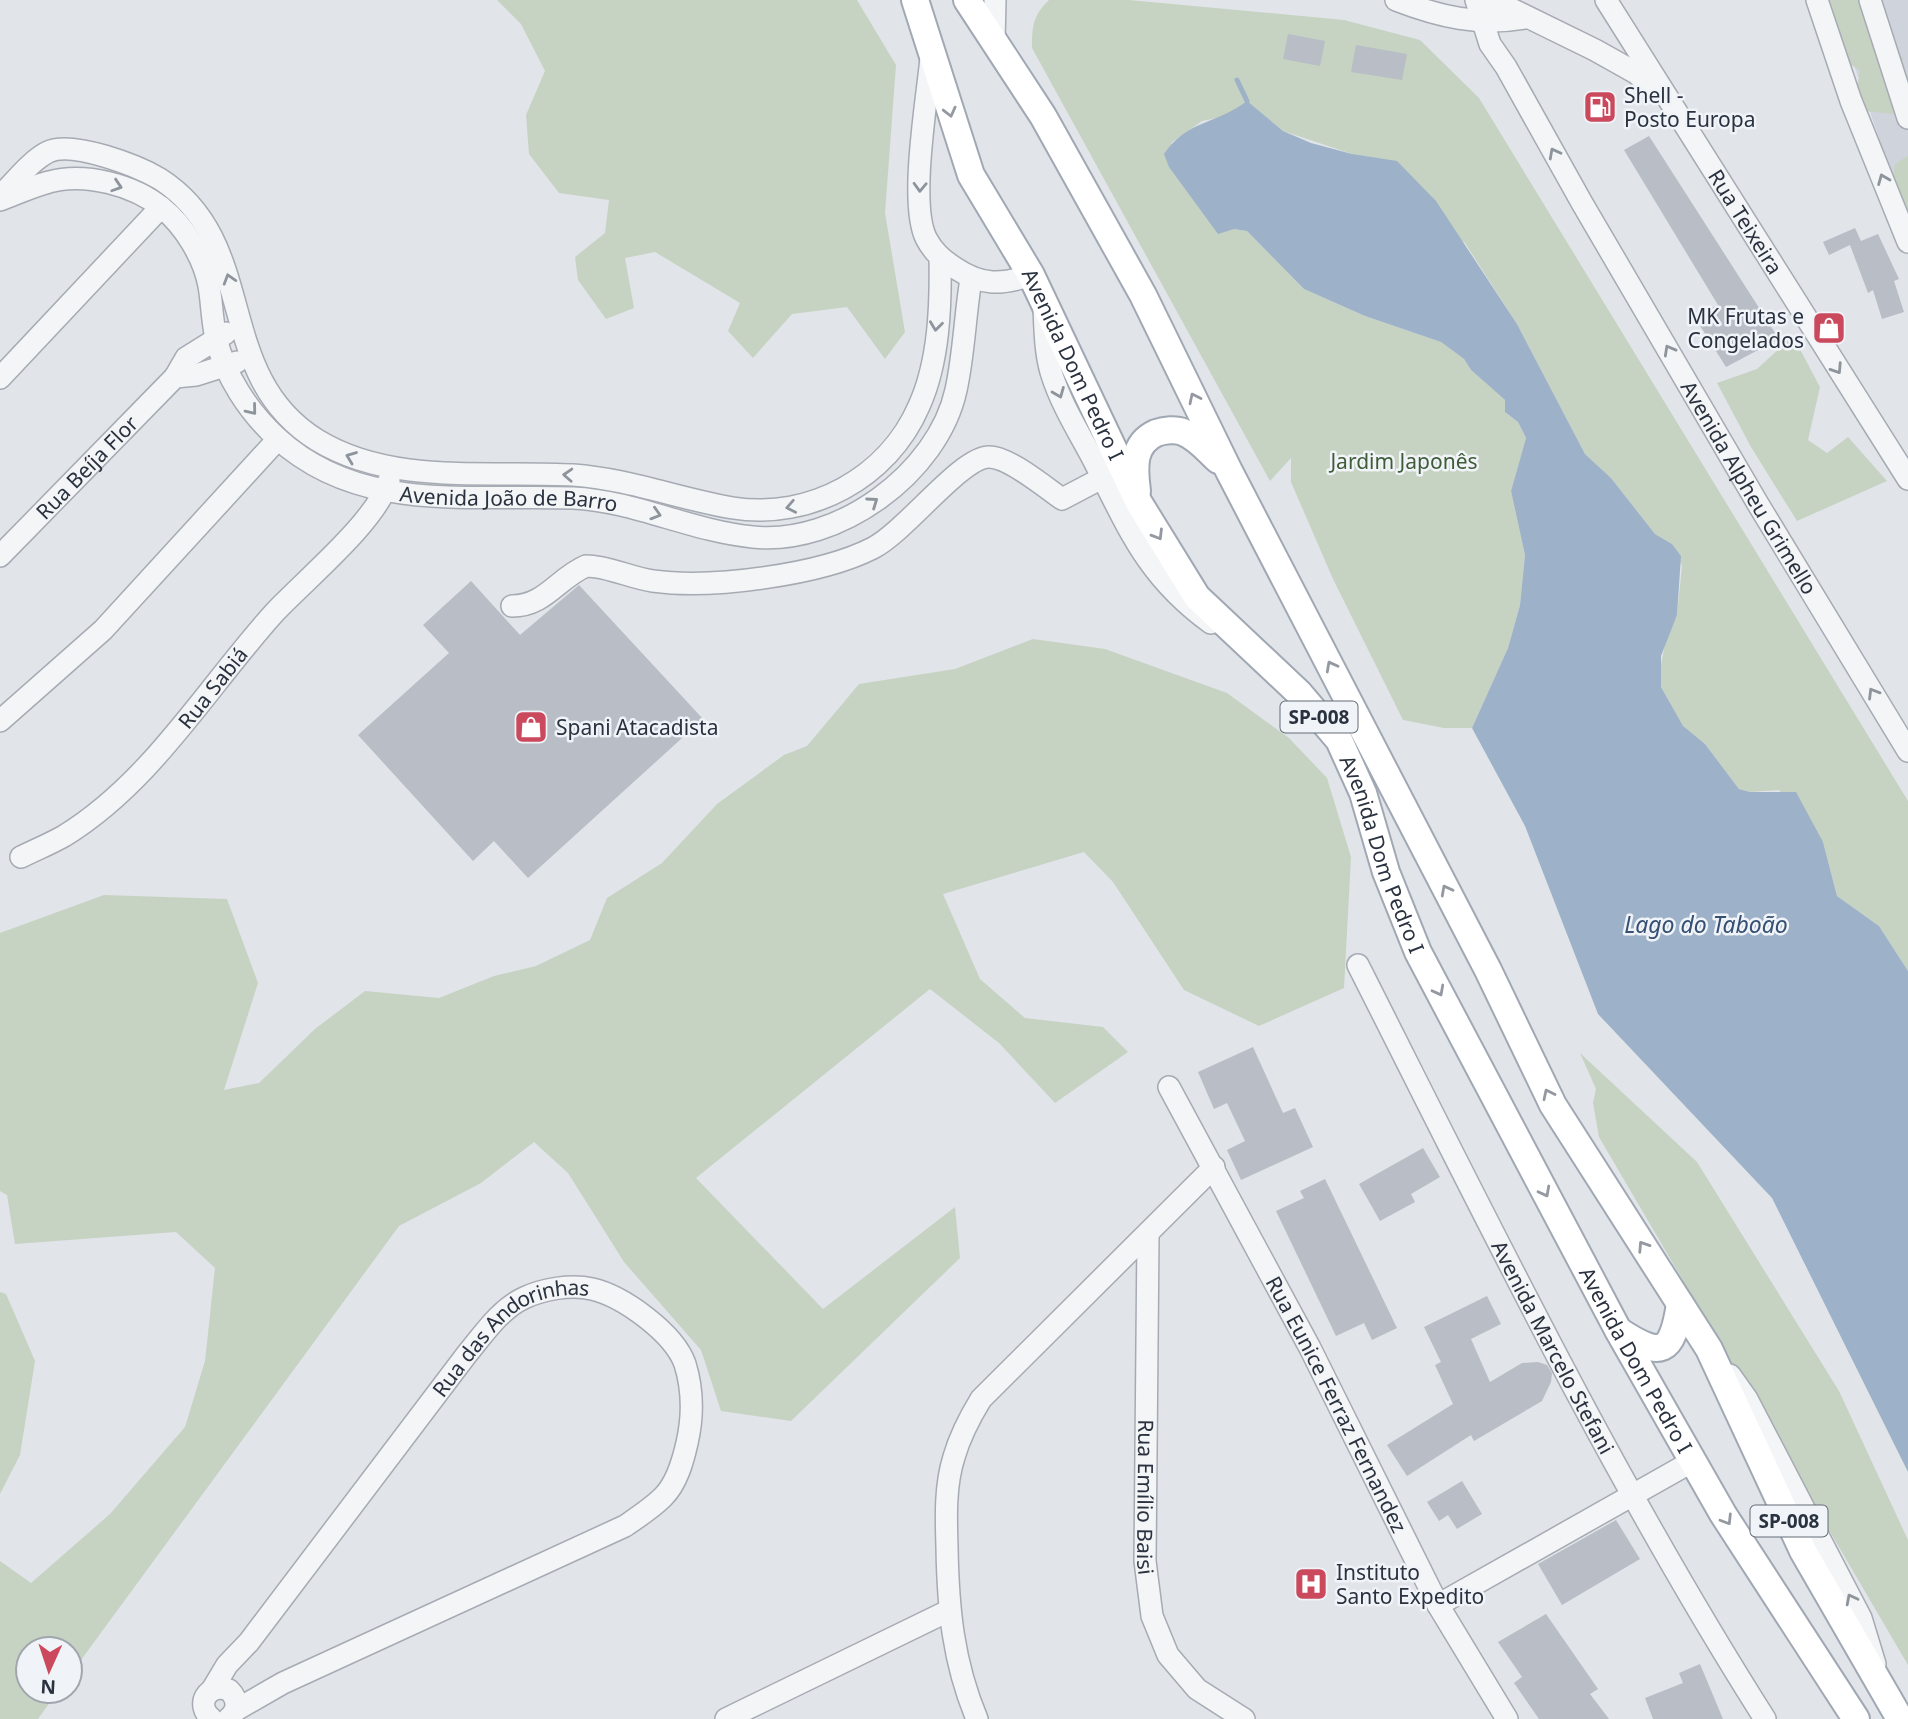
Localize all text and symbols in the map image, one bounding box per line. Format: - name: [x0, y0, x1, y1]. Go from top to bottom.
- place label: Shell - Posto Europa: [1624, 81, 1756, 133]
- fuel station icon: Shell - Posto Europa: [1581, 88, 1619, 126]
- one-way arrow: [942, 105, 956, 117]
- one-way arrow: [1549, 148, 1563, 160]
- street label: Rua Teixeira: [1702, 164, 1789, 279]
- one-way arrow: [1877, 173, 1891, 185]
- one-way arrow: [111, 178, 123, 193]
- one-way arrow: [912, 182, 928, 192]
- street label: Avenida Dom Pedro I: [1016, 264, 1131, 464]
- one-way arrow: [222, 273, 237, 285]
- place label: MK Frutas e Congelados: [1687, 302, 1804, 354]
- shop icon: MK Frutas e Congelados: [1810, 309, 1848, 347]
- one-way arrow: [929, 320, 944, 332]
- one-way arrow: [1664, 344, 1677, 357]
- one-way arrow: [1829, 362, 1842, 375]
- street label: Avenida Alpheu Grimello: [1675, 375, 1824, 600]
- one-way arrow: [1051, 386, 1065, 398]
- one-way arrow: [1188, 393, 1202, 405]
- one-way arrow: [244, 402, 256, 415]
- street label: Rua Beíja Flor: [30, 409, 144, 525]
- park label: Jardim Japonês: [1328, 447, 1478, 475]
- one-way arrow: [345, 451, 357, 465]
- one-way arrow: [562, 468, 573, 483]
- street label: Avenida João de Barro: [398, 479, 620, 518]
- one-way arrow: [866, 497, 879, 510]
- one-way arrow: [785, 499, 797, 514]
- one-way arrow: [650, 505, 662, 520]
- one-way arrow: [1149, 527, 1162, 540]
- street label: Rua Sabiá: [172, 641, 254, 734]
- one-way arrow: [1326, 661, 1339, 673]
- one-way arrow: [1868, 687, 1881, 700]
- road number: SP-008: [1280, 702, 1358, 732]
- shop icon: Spani Atacadista: [512, 708, 550, 746]
- place label: Spani Atacadista: [556, 713, 718, 741]
- street label: Avenida Dom Pedro I: [1334, 750, 1431, 957]
- one-way arrow: [1440, 885, 1454, 898]
- water label: Lago do Taboão: [1624, 908, 1788, 940]
- one-way arrow: [1430, 983, 1444, 996]
- one-way arrow: [1542, 1089, 1556, 1101]
- one-way arrow: [1537, 1185, 1550, 1197]
- street label: Avenida Marcelo Stefani: [1485, 1235, 1621, 1459]
- one-way arrow: [1638, 1241, 1651, 1254]
- street label: Avenida Dom Pedro I: [1573, 1262, 1699, 1458]
- street label: Rua Eunice Ferraz Fernandez: [1260, 1271, 1414, 1537]
- street label: Rua das Andorinhas: [426, 1273, 591, 1402]
- street label: Rua Emílio Baisi: [1131, 1419, 1161, 1576]
- road number: SP-008: [1750, 1506, 1828, 1536]
- one-way arrow: [1718, 1512, 1731, 1525]
- place label: Instituto Santo Expedito: [1336, 1558, 1484, 1610]
- hospital icon: Instituto Santo Expedito: [1292, 1565, 1330, 1603]
- one-way arrow: [1846, 1594, 1859, 1606]
- north arrow: [14, 1635, 84, 1705]
- text: N: [40, 1674, 57, 1700]

